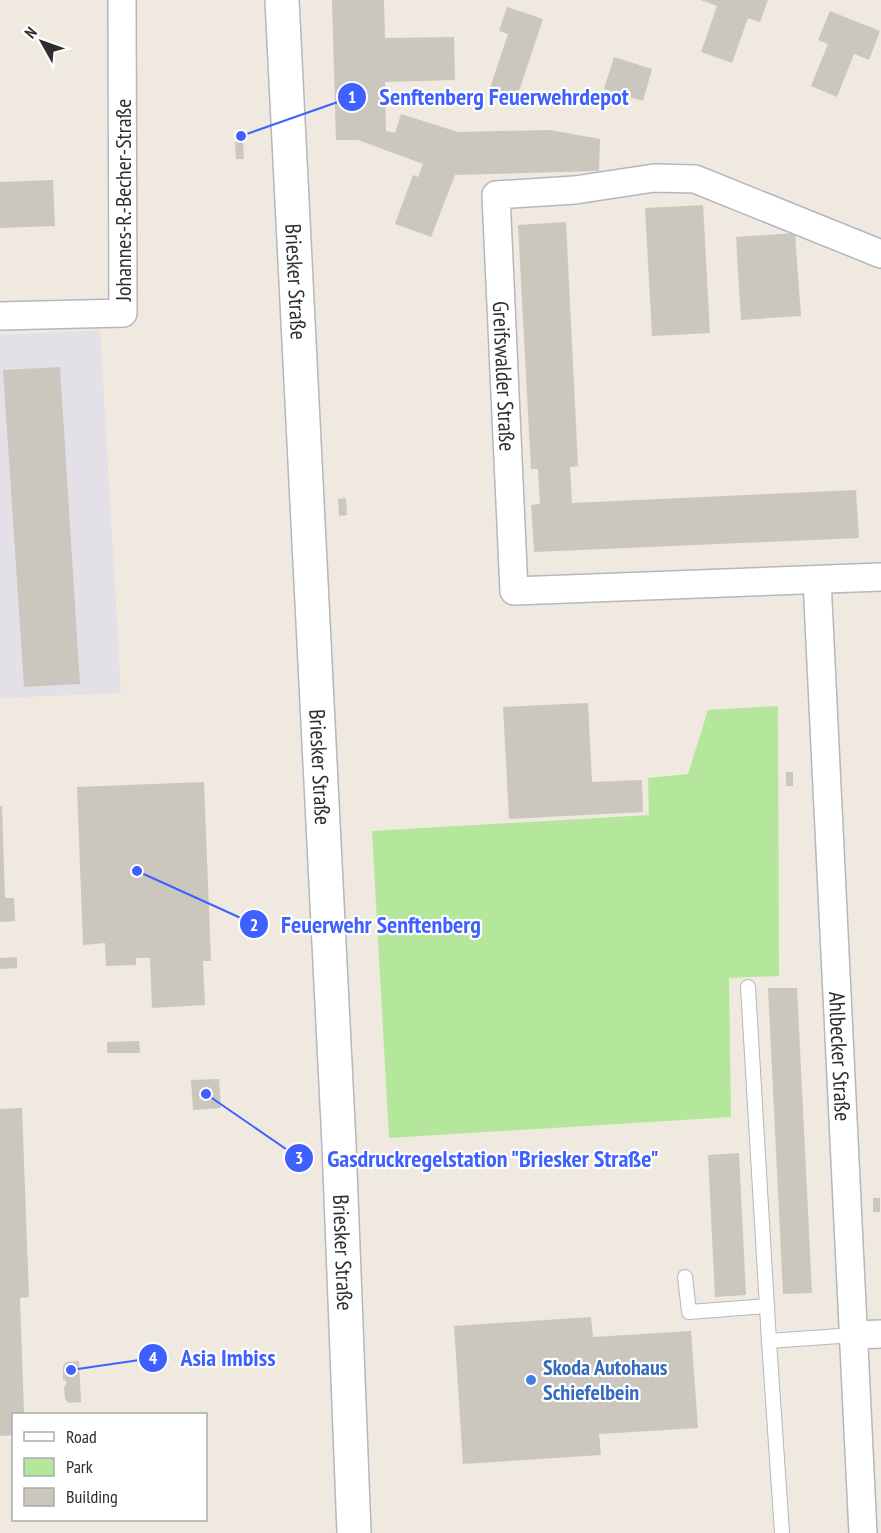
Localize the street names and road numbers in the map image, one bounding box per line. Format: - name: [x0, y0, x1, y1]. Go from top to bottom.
- street label: Johannes-R.-Becher-Straße: [109, 99, 137, 302]
- street label: Briesker Straße: [279, 223, 313, 340]
- street label: Greifswalder Straße: [487, 300, 522, 452]
- street label: Briesker Straße: [303, 708, 337, 826]
- street label: Ahlbecker Straße: [823, 991, 857, 1122]
- street label: Briesker Straße: [327, 1194, 359, 1311]

